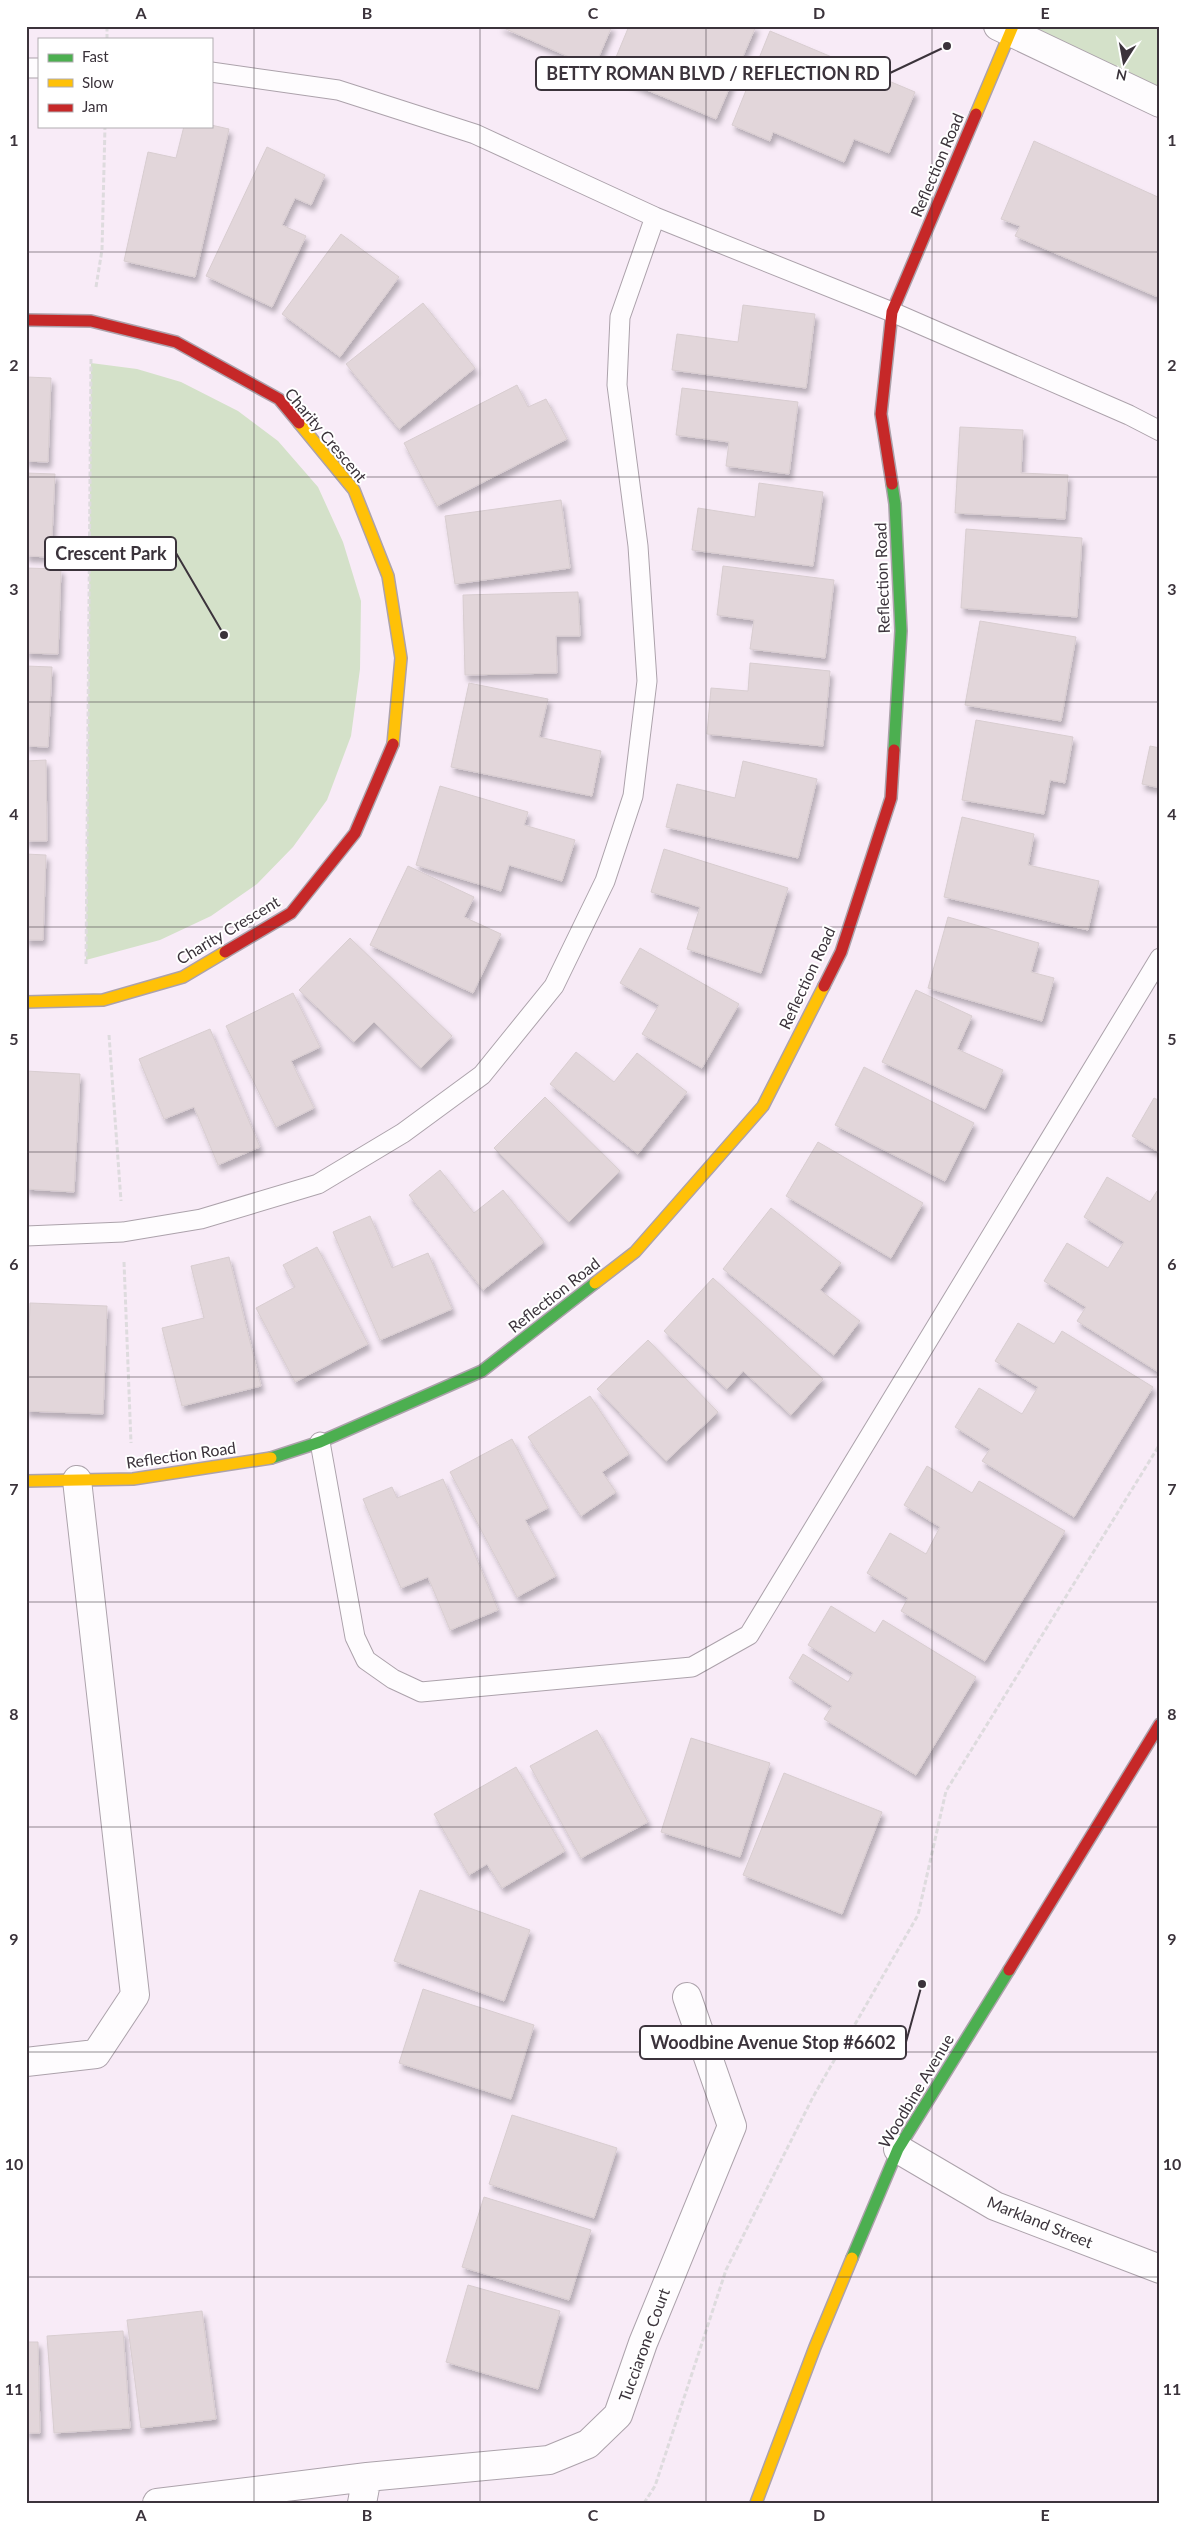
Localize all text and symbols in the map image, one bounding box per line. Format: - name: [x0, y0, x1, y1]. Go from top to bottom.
- text: A: [134, 3, 147, 22]
- text: B: [362, 3, 372, 22]
- text: C: [588, 3, 599, 22]
- text: D: [813, 3, 825, 22]
- text: E: [1040, 3, 1050, 22]
- legend: [38, 38, 212, 128]
- north arrow: [1098, 38, 1148, 88]
- text: Fast: [82, 47, 109, 65]
- callout: BETTY ROMAN BLVD / REFLECTION RD: [536, 57, 890, 90]
- text: BETTY ROMAN BLVD / REFLECTION RD: [546, 62, 880, 84]
- text: N: [1115, 66, 1128, 85]
- text: Slow: [82, 73, 114, 91]
- text: Jam: [82, 97, 108, 115]
- street label: Reflection Road: [906, 110, 967, 220]
- text: 1: [9, 130, 19, 149]
- text: 1: [1167, 130, 1177, 149]
- text: 2: [9, 355, 19, 374]
- text: 2: [1167, 355, 1177, 374]
- street label: Charity Crescent: [282, 384, 371, 486]
- street label: Reflection Road: [870, 522, 893, 634]
- callout: Crescent Park: [45, 537, 176, 570]
- text: Crescent Park: [55, 542, 167, 564]
- text: 3: [9, 579, 19, 598]
- text: 3: [1167, 579, 1177, 598]
- text: 4: [9, 804, 19, 823]
- text: 4: [1167, 804, 1177, 823]
- street label: Charity Crescent: [173, 891, 283, 968]
- street label: Reflection Road: [775, 924, 839, 1032]
- text: 5: [9, 1029, 19, 1048]
- text: 5: [1167, 1029, 1177, 1048]
- street label: Reflection Road: [504, 1253, 603, 1336]
- text: 6: [9, 1254, 19, 1273]
- text: 6: [1167, 1254, 1177, 1273]
- street label: Reflection Road: [125, 1437, 237, 1472]
- text: 7: [9, 1479, 19, 1498]
- text: 7: [1167, 1479, 1177, 1498]
- text: 8: [9, 1704, 19, 1723]
- text: 8: [1167, 1704, 1177, 1723]
- text: 9: [9, 1929, 19, 1948]
- text: 9: [1167, 1929, 1177, 1948]
- callout: Woodbine Avenue Stop #6602: [640, 2026, 906, 2059]
- street label: Woodbine Avenue: [874, 2030, 957, 2151]
- text: Woodbine Avenue Stop #6602: [650, 2031, 896, 2053]
- text: 10: [5, 2154, 23, 2173]
- text: 10: [1163, 2154, 1181, 2173]
- street label: Markland Street: [985, 2192, 1096, 2251]
- street label: Tucciarone Court: [614, 2285, 673, 2404]
- text: 11: [5, 2379, 23, 2398]
- text: 11: [1163, 2379, 1181, 2398]
- text: A: [134, 2505, 147, 2524]
- text: B: [362, 2505, 372, 2524]
- text: C: [588, 2505, 599, 2524]
- text: D: [813, 2505, 825, 2524]
- text: E: [1040, 2505, 1050, 2524]

